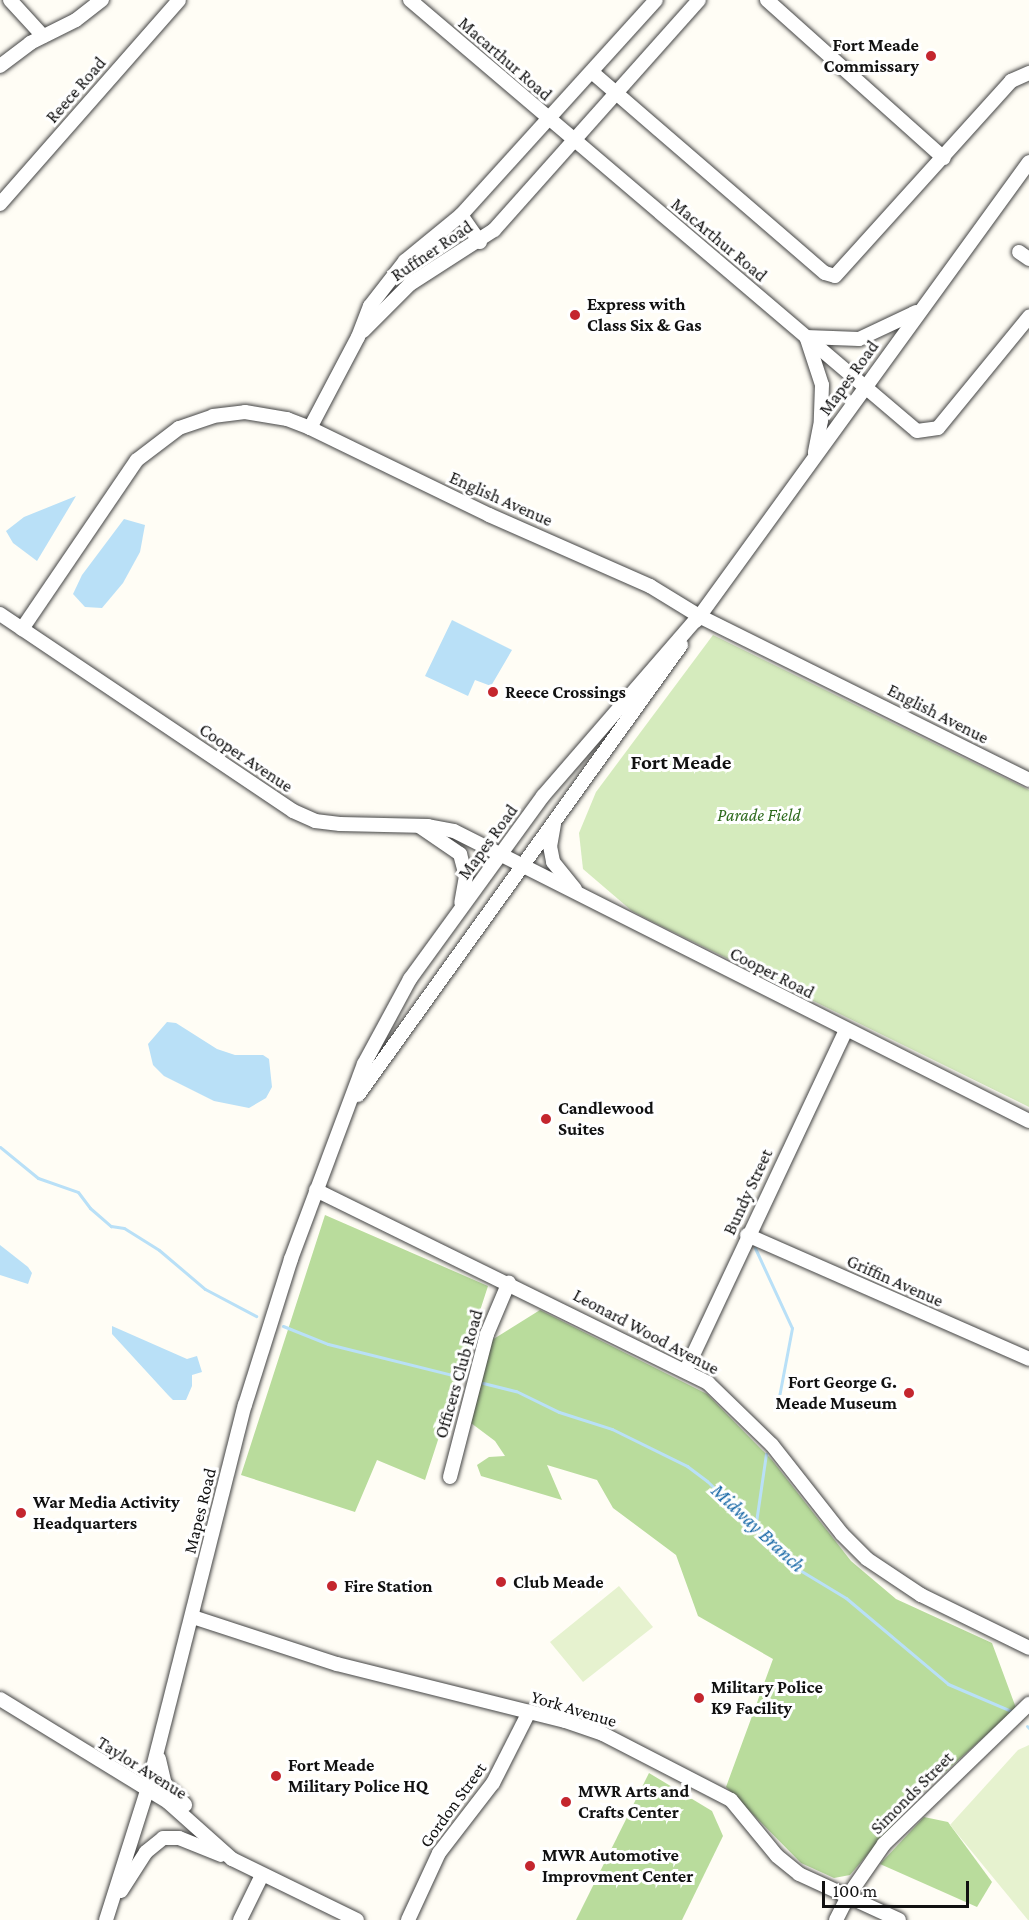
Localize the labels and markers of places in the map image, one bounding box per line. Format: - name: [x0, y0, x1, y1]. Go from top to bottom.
- place label: Fort Meade Commissary: [824, 35, 919, 78]
- marker: Fort Meade Commissary: [924, 49, 938, 63]
- place label: Express with Class Six & Gas: [587, 294, 702, 336]
- marker: Express with Class Six & Gas: [568, 308, 582, 322]
- place label: Reece Crossings: [505, 681, 626, 703]
- marker: Reece Crossings: [486, 685, 500, 699]
- place label: Candlewood Suites: [558, 1098, 654, 1140]
- marker: Candlewood Suites: [539, 1112, 553, 1126]
- place label: Fort George G. Meade Museum: [776, 1372, 897, 1414]
- marker: Fort George G. Meade Museum: [902, 1386, 916, 1400]
- place label: War Media Activity Headquarters: [33, 1492, 180, 1534]
- marker: War Media Activity Headquarters: [14, 1506, 28, 1520]
- place label: Club Meade: [513, 1571, 604, 1593]
- place label: Fire Station: [344, 1575, 433, 1597]
- marker: Club Meade: [494, 1575, 508, 1589]
- marker: Fire Station: [325, 1579, 339, 1593]
- place label: Military Police K9 Facility: [711, 1677, 823, 1720]
- marker: Military Police K9 Facility: [692, 1691, 706, 1705]
- place label: Fort Meade Military Police HQ: [288, 1755, 428, 1798]
- marker: Fort Meade Military Police HQ: [269, 1769, 283, 1783]
- place label: MWR Arts and Crafts Center: [578, 1781, 689, 1824]
- marker: MWR Arts and Crafts Center: [559, 1795, 573, 1809]
- place label: MWR Automotive Improvment Center: [542, 1845, 693, 1888]
- marker: MWR Automotive Improvment Center: [523, 1859, 537, 1873]

